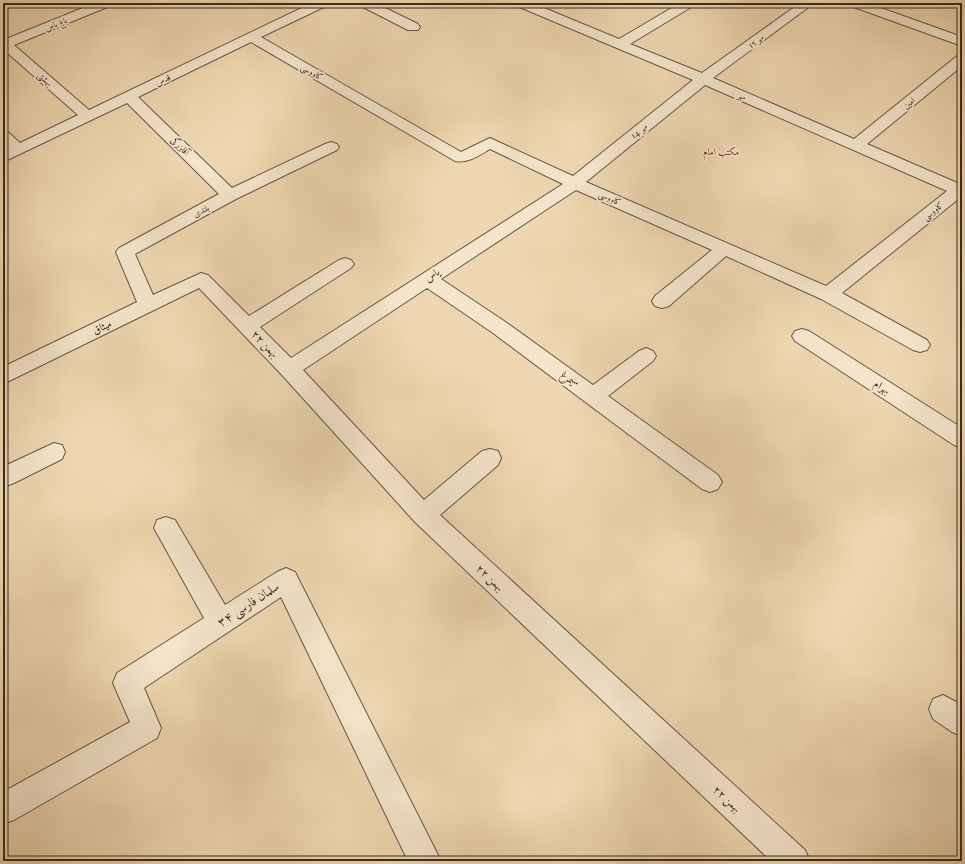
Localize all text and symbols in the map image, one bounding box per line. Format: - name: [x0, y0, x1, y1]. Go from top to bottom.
- street label: باغ یاس: [43, 15, 70, 35]
- street label: مهر 15: [746, 32, 767, 51]
- street label: کاووسی: [298, 62, 325, 84]
- street label: بهشتی: [34, 70, 54, 90]
- street label: قدس: [154, 72, 173, 88]
- street label: مهر: [735, 89, 748, 103]
- street label: امین: [901, 95, 918, 112]
- street label: مهر 14: [629, 121, 650, 141]
- street label: آقابزرگی: [168, 133, 194, 159]
- district label: مکتب امام: [703, 146, 739, 161]
- street label: کاووسی: [596, 189, 623, 209]
- street label: کاووسی: [921, 200, 947, 224]
- street label: بلندی: [191, 203, 211, 220]
- street label: یاس: [422, 265, 443, 285]
- street label: میثاق: [90, 317, 114, 337]
- street label: ۲۲ بهمن: [247, 328, 281, 362]
- street label: سیمرغ: [556, 368, 582, 393]
- street label: بهرام: [870, 377, 893, 400]
- street label: ۲۲ بهمن: [472, 562, 506, 595]
- street label: سلمان فارسی ۳۴: [214, 578, 283, 631]
- street label: ۲۲ بهمن: [709, 783, 743, 816]

